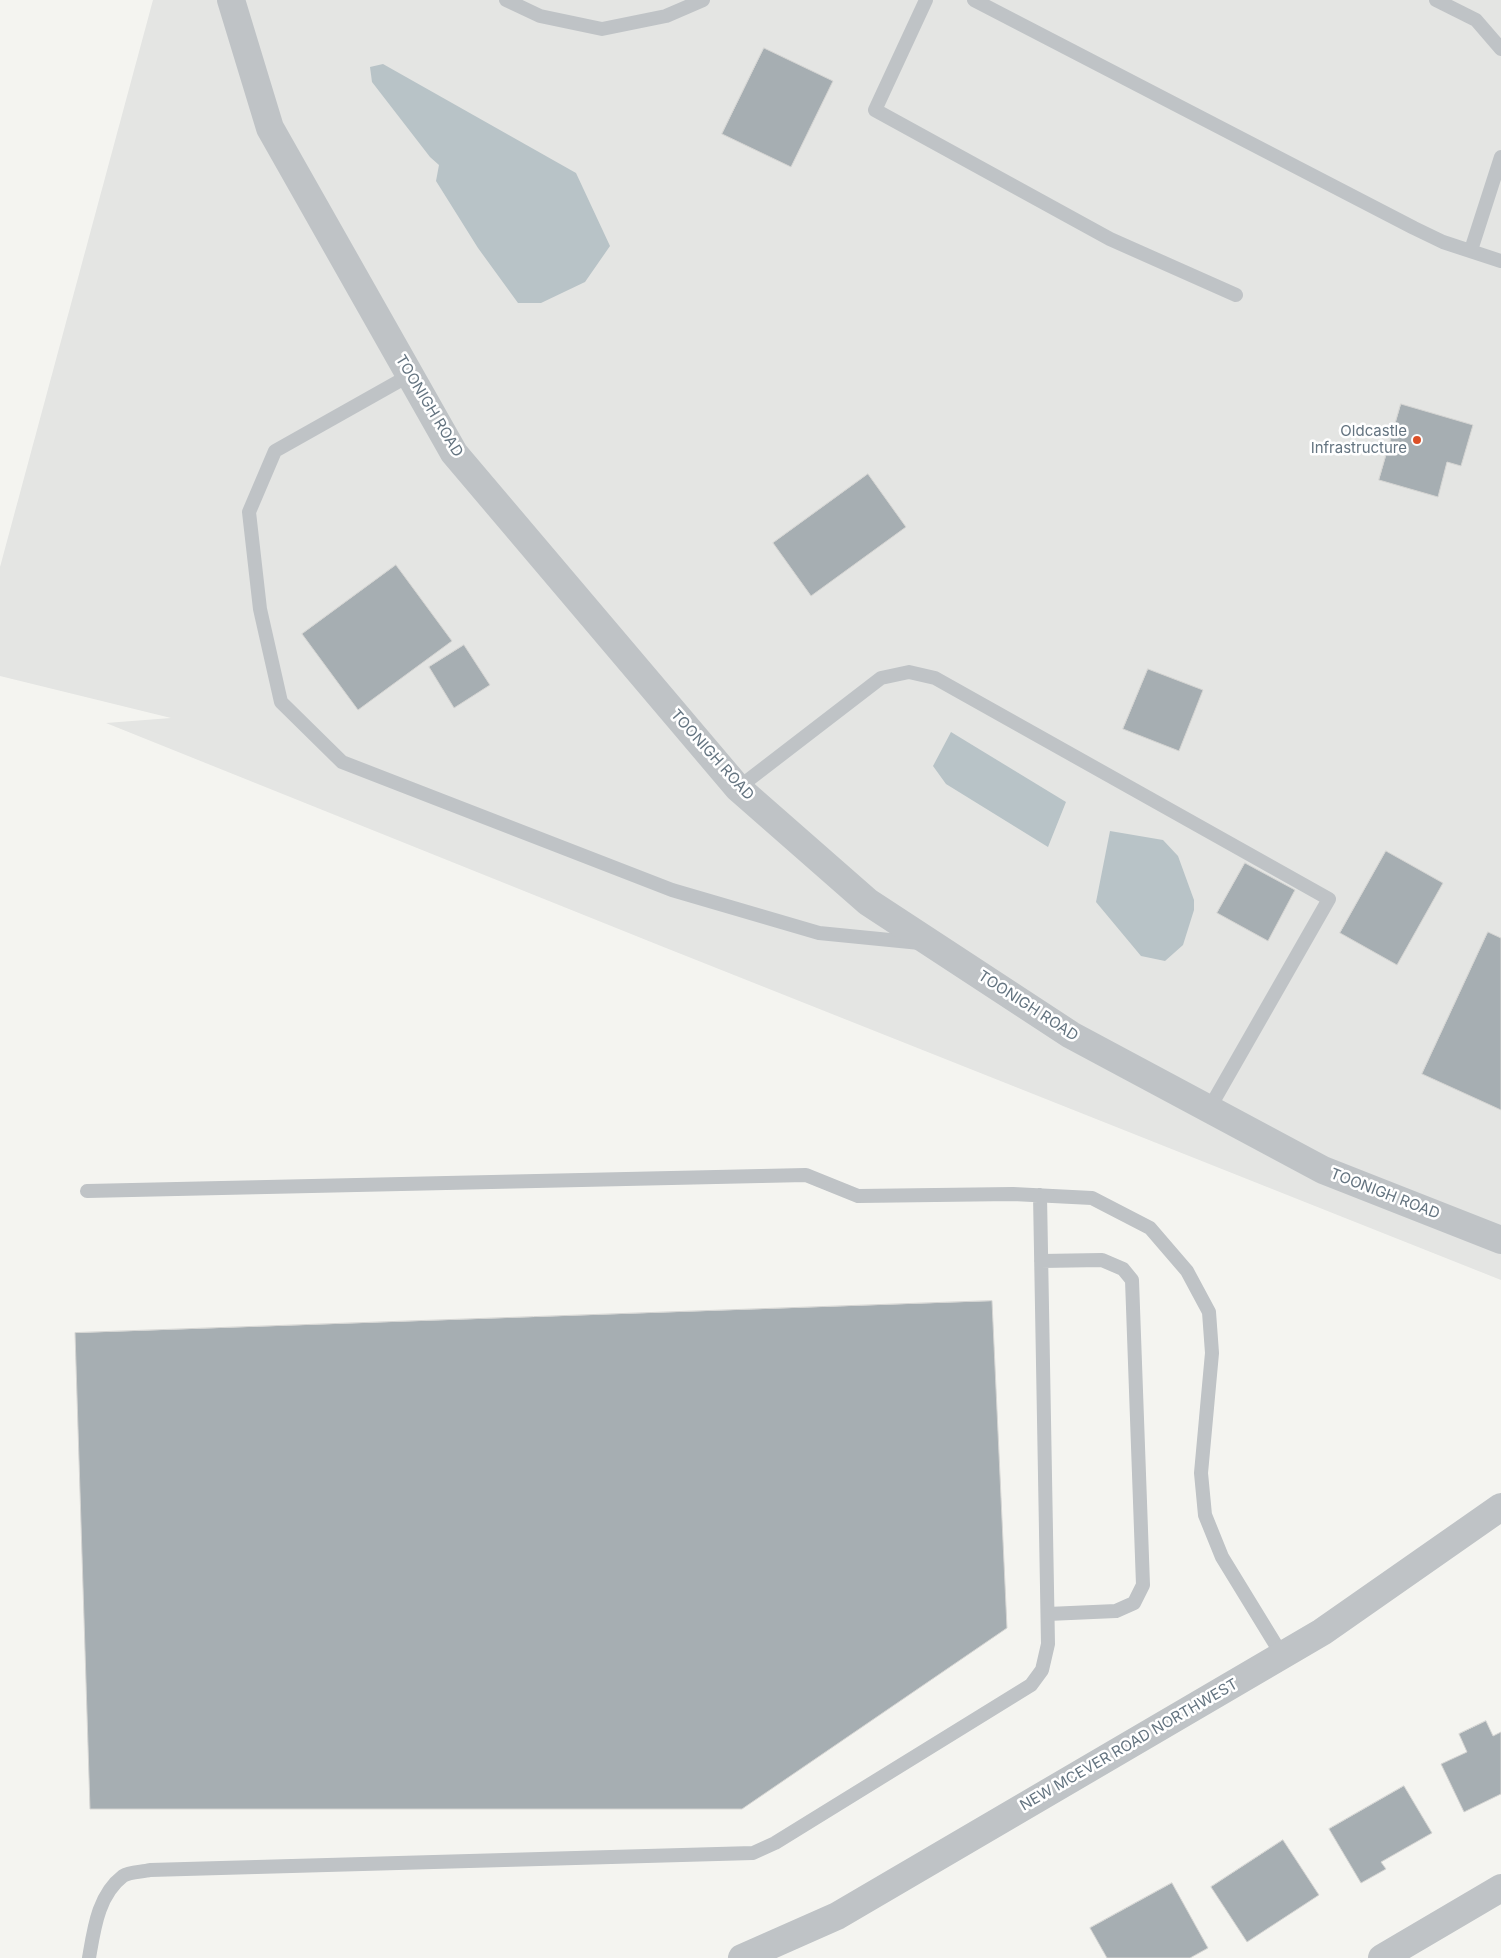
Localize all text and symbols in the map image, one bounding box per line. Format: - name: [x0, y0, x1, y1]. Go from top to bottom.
- street label: TOONIGH ROAD: [391, 352, 467, 460]
- place label: Oldcastle Infrastructure: [1311, 422, 1407, 457]
- marker: Oldcastle Infrastructure: [1411, 434, 1423, 446]
- street label: TOONIGH ROAD: [667, 706, 757, 804]
- street label: TOONIGH ROAD: [975, 967, 1081, 1045]
- street label: TOONIGH ROAD: [1328, 1165, 1442, 1223]
- street label: NEW MCEVER ROAD NORTHWEST: [1017, 1675, 1241, 1815]

